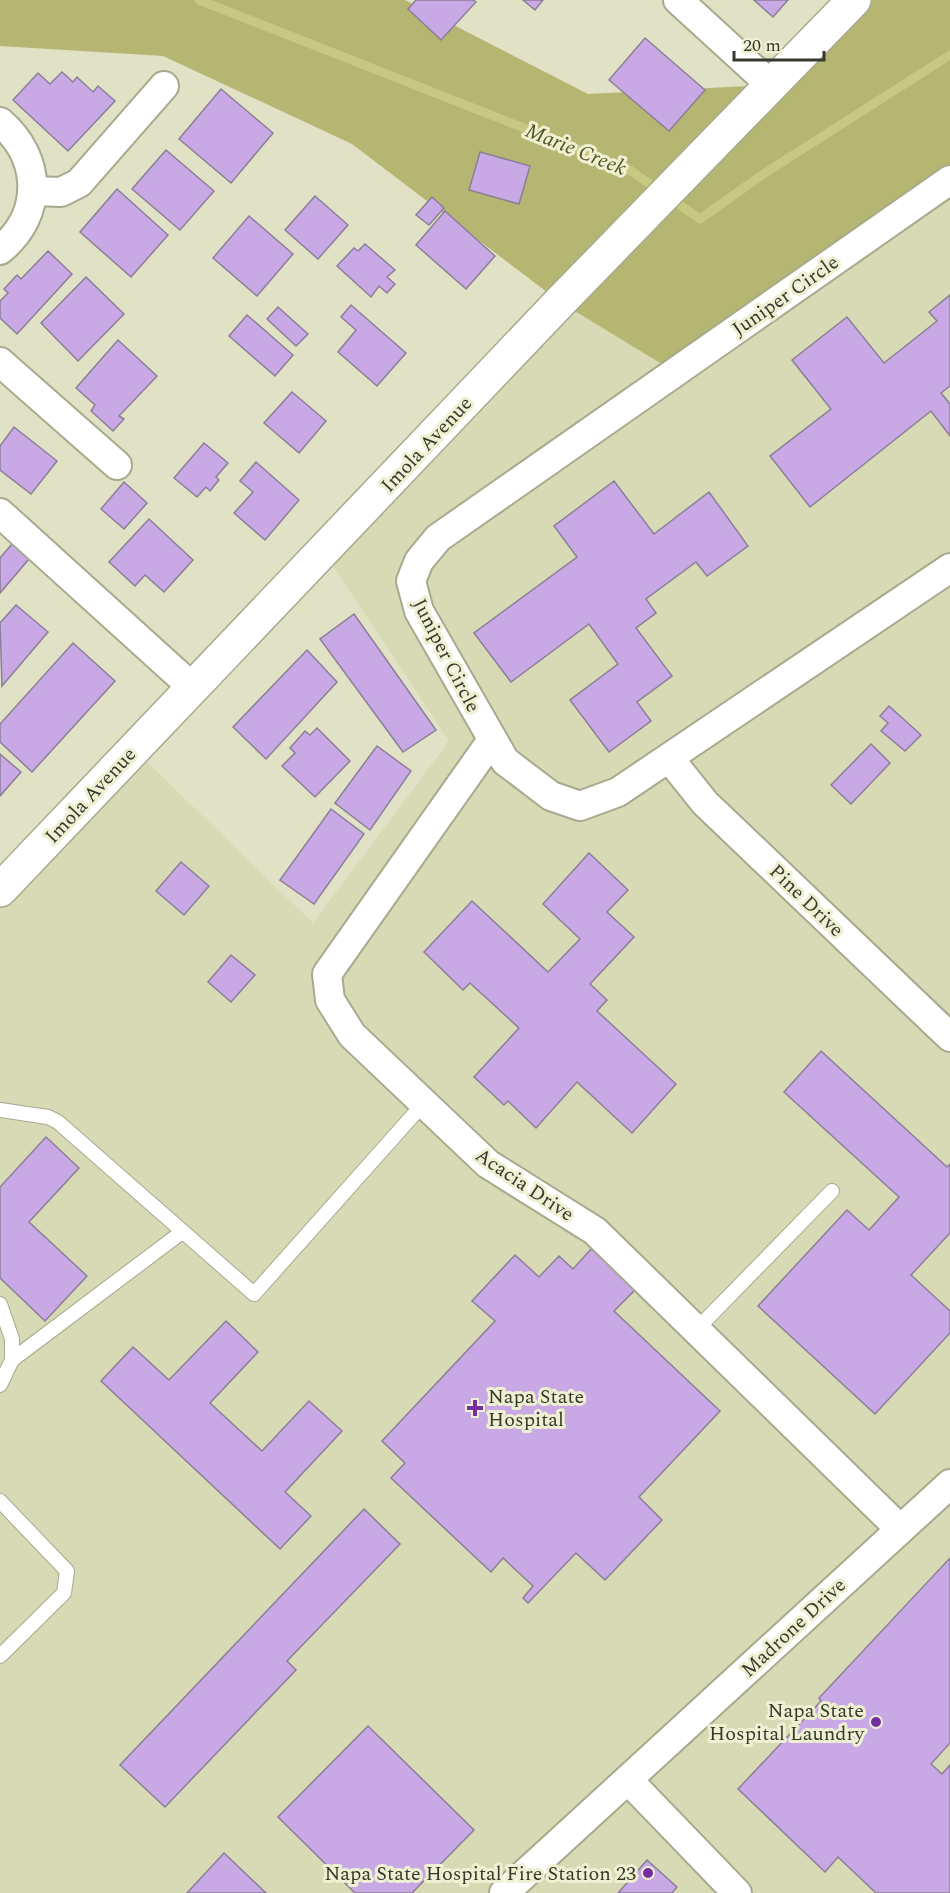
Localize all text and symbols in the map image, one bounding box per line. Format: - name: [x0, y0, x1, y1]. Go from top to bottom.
- scale bar: [734, 24, 824, 62]
- text: 20 m: [743, 32, 781, 59]
- water label: Marie Creek: [520, 115, 631, 185]
- street label: Juniper Circle: [726, 248, 845, 344]
- street label: Imola Avenue: [374, 390, 479, 500]
- street label: Juniper Circle: [404, 593, 488, 718]
- street label: Imola Avenue: [38, 741, 143, 851]
- street label: Pine Drive: [762, 857, 851, 944]
- street label: Acacia Drive: [469, 1141, 580, 1229]
- place label: Napa State Hospital: [488, 1382, 584, 1435]
- marker: Napa State Hospital: [466, 1399, 484, 1417]
- street label: Madrone Drive: [734, 1571, 853, 1684]
- place label: Napa State Hospital Laundry: [709, 1696, 865, 1749]
- marker: Napa State Hospital Laundry: [869, 1715, 883, 1729]
- place label: Napa State Hospital Fire Station 23: [324, 1859, 636, 1889]
- marker: Napa State Hospital Fire Station 23: [641, 1866, 655, 1880]

